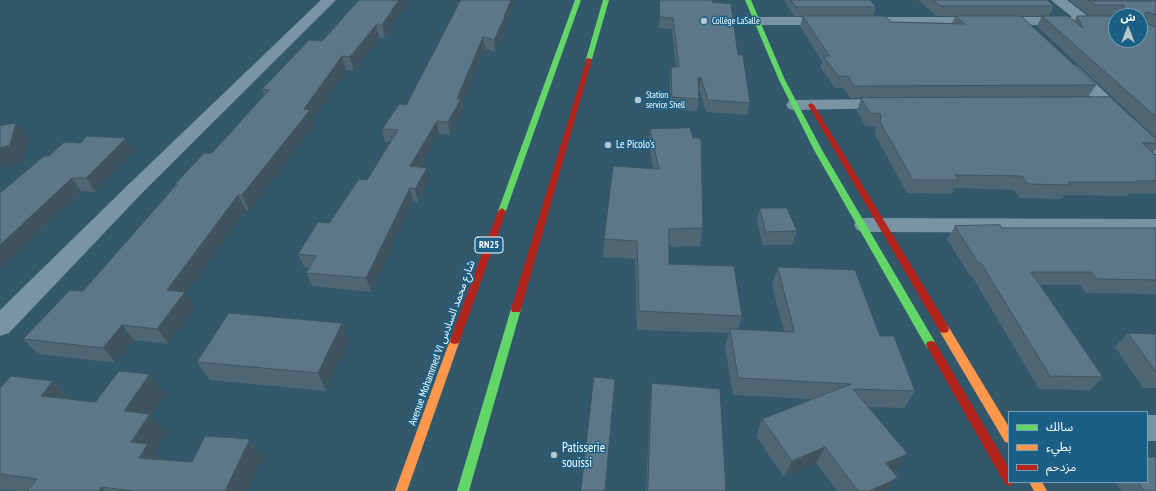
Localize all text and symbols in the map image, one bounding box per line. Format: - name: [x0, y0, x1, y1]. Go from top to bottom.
- north arrow: [1108, 8, 1148, 48]
- text: ش: [1120, 10, 1136, 24]
- marker: Collège LaSalle: [699, 16, 709, 26]
- place label: Collège LaSalle: [712, 16, 760, 26]
- place label: Station service Shell: [646, 90, 685, 111]
- marker: Station service Shell: [633, 95, 643, 105]
- place label: Le Picolo's: [616, 138, 655, 152]
- marker: Le Picolo's: [603, 140, 613, 150]
- road number: RN25: [475, 237, 503, 253]
- street label: Avenue Mohammed VI شارع محمد السادس: [406, 259, 478, 427]
- legend: [1008, 411, 1148, 483]
- text: سالك: [1046, 419, 1073, 434]
- text: بطيء: [1046, 439, 1072, 454]
- place label: Patisserie souissi: [562, 440, 605, 471]
- marker: Patisserie souissi: [549, 450, 559, 460]
- text: مزدحم: [1046, 459, 1076, 474]

